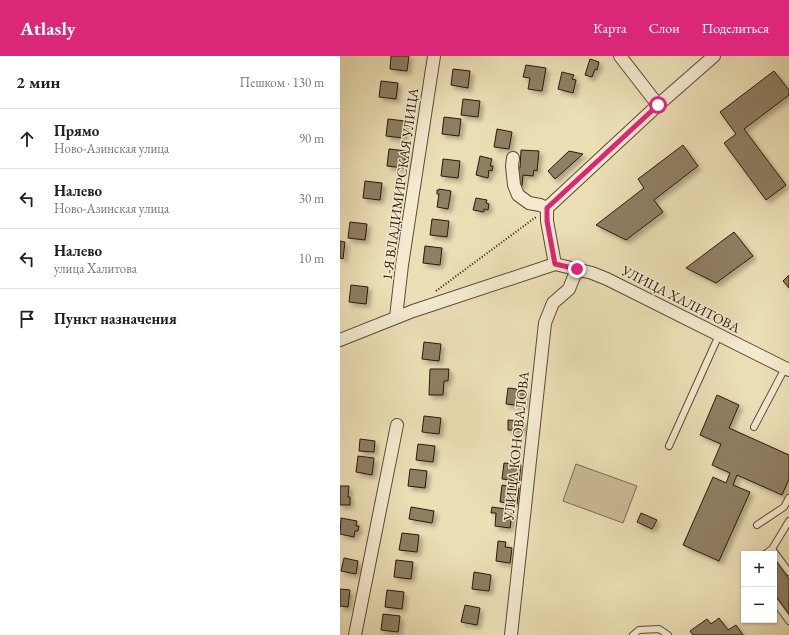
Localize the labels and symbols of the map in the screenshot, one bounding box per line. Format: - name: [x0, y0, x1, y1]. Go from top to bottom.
- street label: 1-Я ВЛАДИМИРСКАЯ УЛИЦА: [378, 86, 422, 281]
- route start: [649, 96, 667, 114]
- route end: [568, 260, 586, 278]
- street label: УЛИЦА ХАЛИТОВА: [618, 261, 744, 337]
- street label: УЛИЦА КОНОВАЛОВА: [499, 370, 533, 523]

